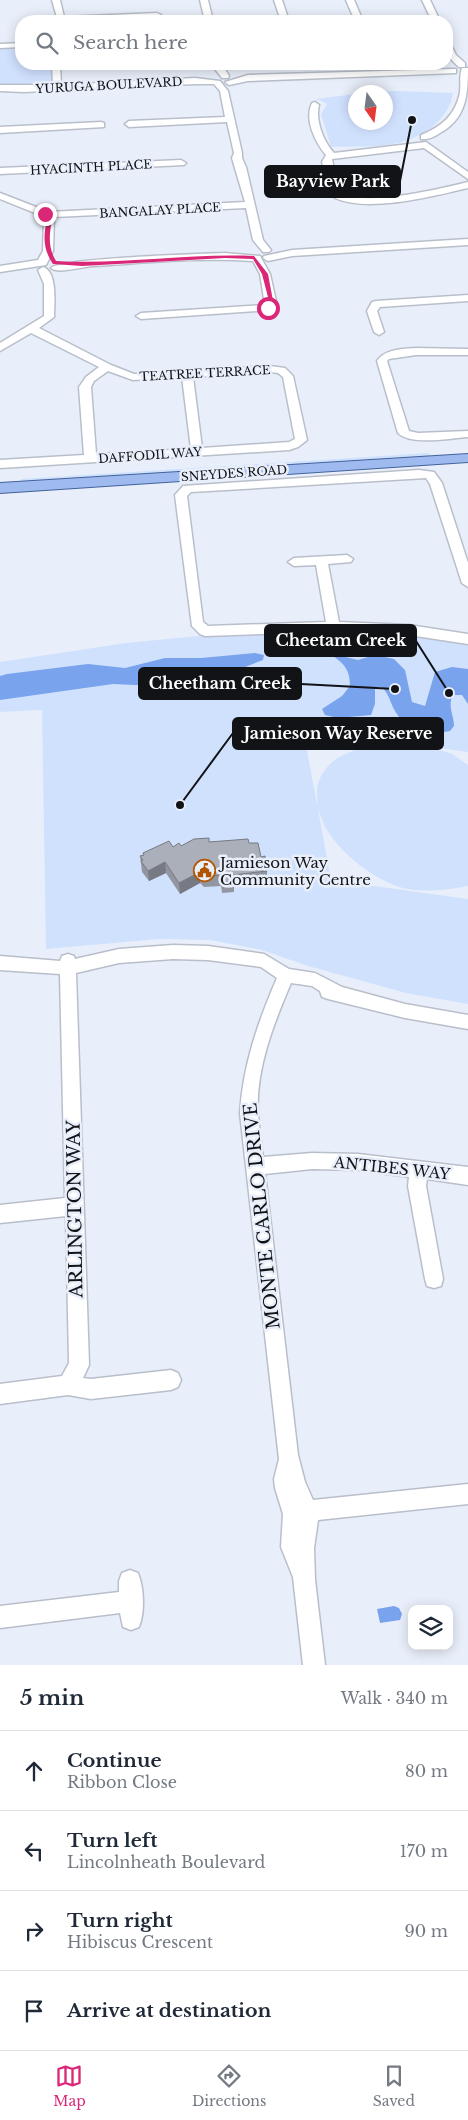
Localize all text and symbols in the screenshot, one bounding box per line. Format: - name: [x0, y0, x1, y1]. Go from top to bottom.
- search box: [15, 15, 453, 70]
- icon: search: [33, 29, 61, 57]
- text: Search here: [73, 31, 188, 54]
- street label: YURUGA BOULEVARD: [34, 74, 183, 96]
- north arrow: [348, 85, 393, 130]
- street label: HYACINTH PLACE: [30, 156, 153, 178]
- callout: Bayview Park: [265, 166, 400, 197]
- text: Bayview Park: [276, 171, 390, 191]
- street label: BANGALAY PLACE: [99, 199, 221, 221]
- route end: [34, 203, 57, 226]
- route start: [257, 297, 280, 320]
- street label: TEATREE TERRACE: [139, 362, 271, 384]
- street label: DAFFODIL WAY: [98, 444, 203, 466]
- street label: SNEYDES ROAD: [180, 462, 288, 484]
- callout: Cheetam Creek: [265, 625, 416, 656]
- text: Cheetam Creek: [276, 630, 407, 650]
- callout: Cheetham Creek: [139, 668, 301, 699]
- text: Cheetham Creek: [149, 673, 292, 693]
- callout: Jamieson Way Reserve: [233, 718, 443, 749]
- text: Jamieson Way Reserve: [241, 723, 432, 743]
- place label: Jamieson Way Community Centre: [218, 853, 371, 889]
- public building icon: Jamieson Way Community Centre: [192, 859, 216, 883]
- street label: MONTE CARLO DRIVE: [239, 1102, 285, 1330]
- street label: ARLINGTON WAY: [62, 1119, 88, 1299]
- street label: ANTIBES WAY: [332, 1152, 452, 1184]
- map controls: [408, 1605, 453, 1650]
- button: layers: [408, 1605, 453, 1650]
- text: 5 min: [20, 1685, 84, 1711]
- text: Walk · 340 m: [341, 1688, 448, 1708]
- text: Continue: [67, 1749, 162, 1772]
- icon: ahead: [20, 1757, 48, 1785]
- text: 80 m: [405, 1761, 448, 1781]
- text: Ribbon Close: [67, 1772, 177, 1792]
- text: Turn left: [67, 1829, 158, 1852]
- icon: left: [20, 1837, 48, 1865]
- text: 170 m: [400, 1841, 448, 1861]
- text: Lincolnheath Boulevard: [67, 1852, 265, 1872]
- text: Turn right: [67, 1909, 173, 1932]
- icon: right: [20, 1917, 48, 1945]
- text: 90 m: [405, 1921, 448, 1941]
- text: Hibiscus Crescent: [67, 1932, 213, 1952]
- icon: arrive: [20, 1997, 48, 2025]
- text: Arrive at destination: [67, 1999, 271, 2022]
- tab: Map: [53, 2062, 86, 2110]
- tab: Directions: [192, 2062, 266, 2110]
- tab: Saved: [373, 2062, 415, 2110]

